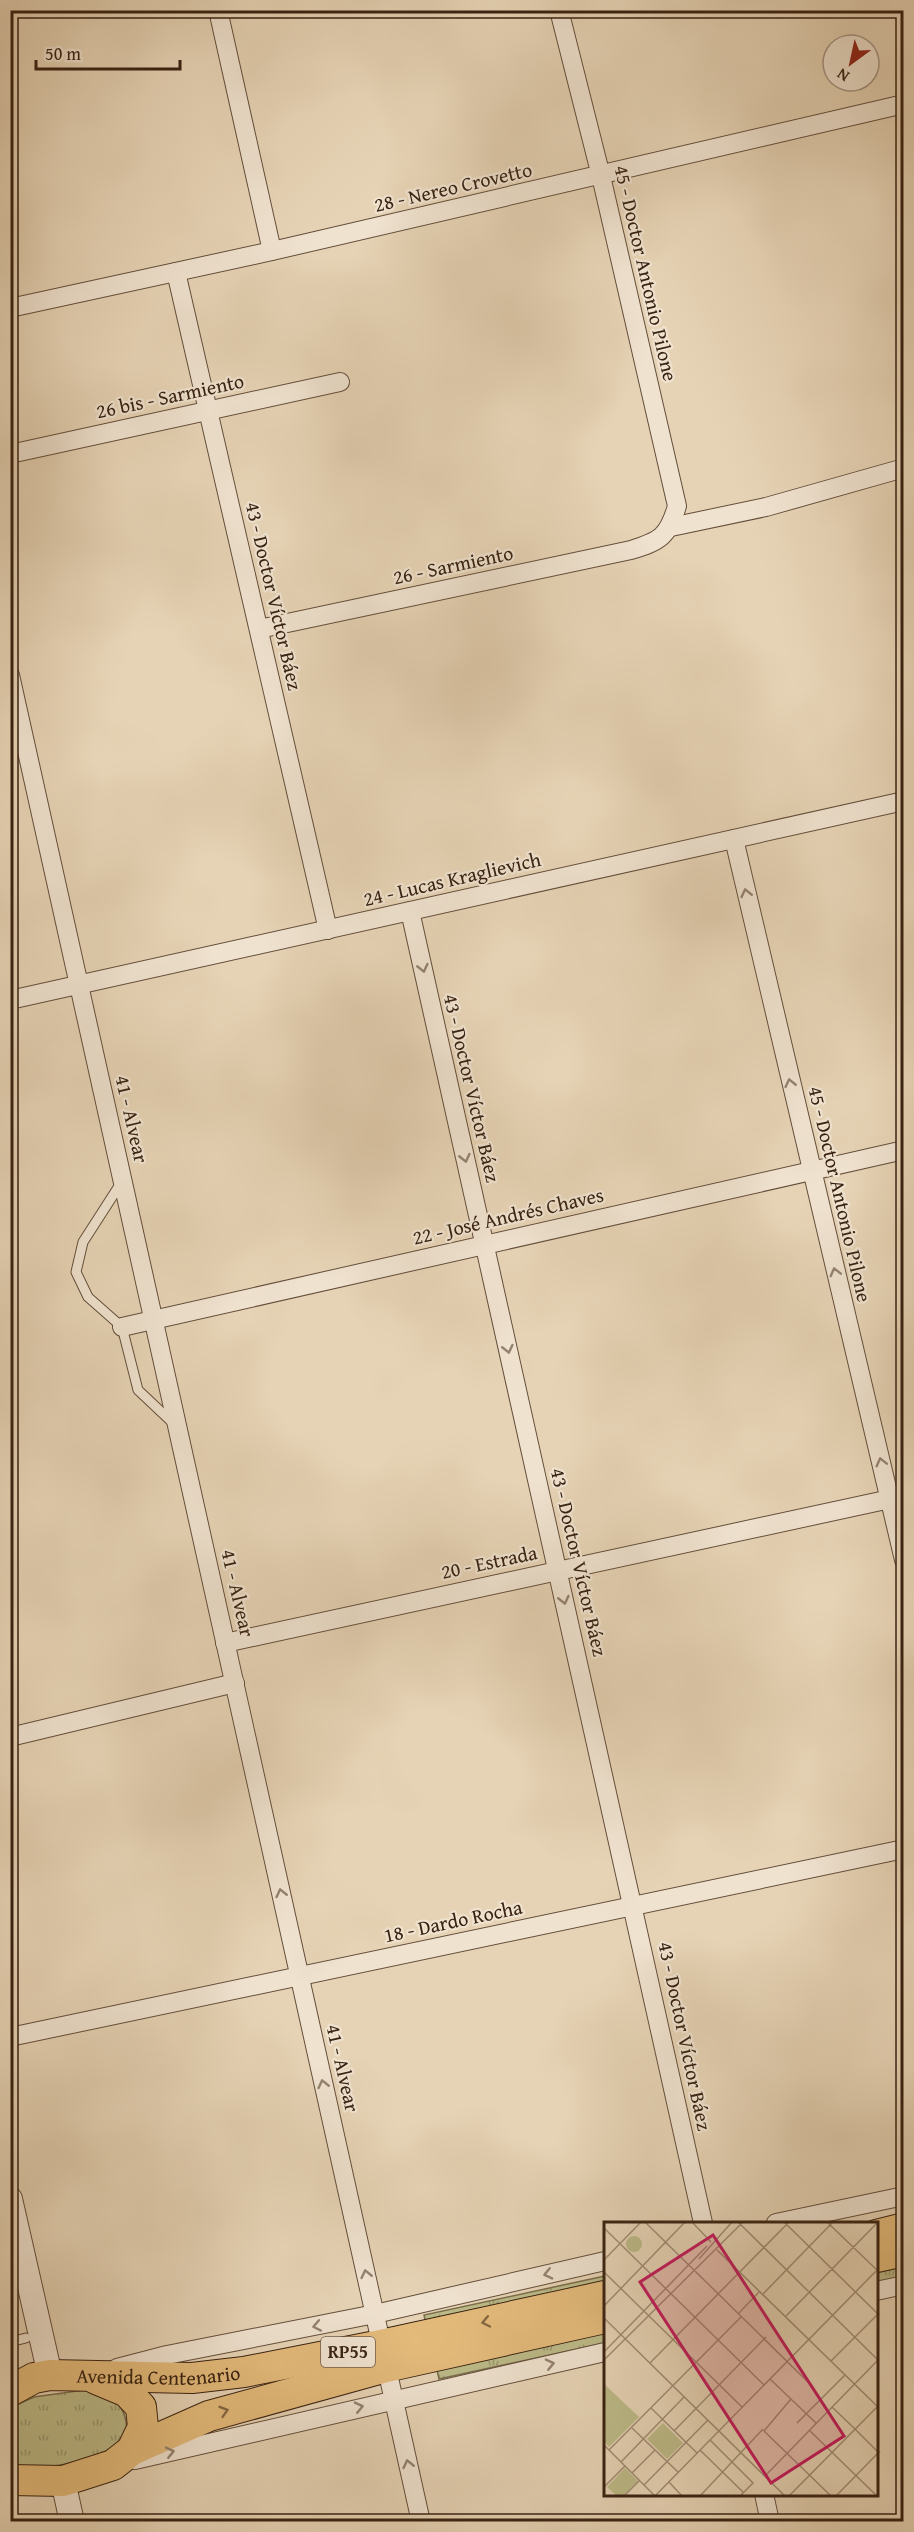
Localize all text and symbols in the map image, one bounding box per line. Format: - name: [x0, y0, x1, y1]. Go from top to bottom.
- scale bar: [36, 33, 180, 71]
- north arrow: [821, 33, 881, 93]
- text: 50 m: [45, 40, 81, 67]
- text: N: [832, 62, 854, 89]
- street label: 28 - Nereo Crovetto: [371, 154, 535, 219]
- street label: 45 - Doctor Antonio Pilone: [608, 162, 685, 384]
- street label: 26 bis - Sarmiento: [93, 366, 247, 425]
- street label: 43 - Doctor Víctor Báez: [239, 499, 310, 693]
- street label: 26 - Sarmiento: [390, 538, 516, 591]
- street label: 24 - Lucas Kraglievich: [360, 844, 544, 913]
- one-way arrow: [741, 888, 754, 898]
- one-way arrow: [415, 963, 428, 973]
- street label: 43 - Doctor Víctor Báez: [437, 991, 508, 1185]
- street label: 41 - Alvear: [108, 1072, 157, 1166]
- one-way arrow: [785, 1078, 798, 1088]
- street label: 45 - Doctor Antonio Pilone: [802, 1083, 879, 1305]
- one-way arrow: [458, 1153, 471, 1163]
- street label: 22 - José Andrés Chaves: [410, 1179, 606, 1252]
- one-way arrow: [830, 1268, 843, 1278]
- one-way arrow: [500, 1343, 513, 1353]
- one-way arrow: [876, 1457, 889, 1467]
- street label: 43 - Doctor Víctor Báez: [544, 1465, 615, 1659]
- street label: 20 - Estrada: [438, 1537, 540, 1586]
- street label: 41 - Alvear: [214, 1546, 263, 1640]
- one-way arrow: [557, 1595, 570, 1605]
- one-way arrow: [275, 1889, 288, 1899]
- street label: 18 - Dardo Rocha: [381, 1892, 525, 1949]
- street label: 43 - Doctor Víctor Báez: [651, 1939, 720, 2133]
- street label: 41 - Alvear: [319, 2021, 368, 2115]
- one-way arrow: [318, 2079, 331, 2089]
- inset map: [604, 2222, 878, 2496]
- one-way arrow: [543, 2267, 553, 2280]
- one-way arrow: [360, 2269, 373, 2279]
- one-way arrow: [482, 2315, 492, 2328]
- one-way arrow: [312, 2319, 322, 2332]
- road number: RP55: [321, 2337, 375, 2367]
- street label: Avenida Centenario: [76, 2358, 242, 2392]
- one-way arrow: [544, 2358, 554, 2371]
- one-way arrow: [354, 2401, 364, 2414]
- one-way arrow: [218, 2406, 229, 2418]
- one-way arrow: [164, 2446, 174, 2459]
- one-way arrow: [402, 2460, 415, 2470]

